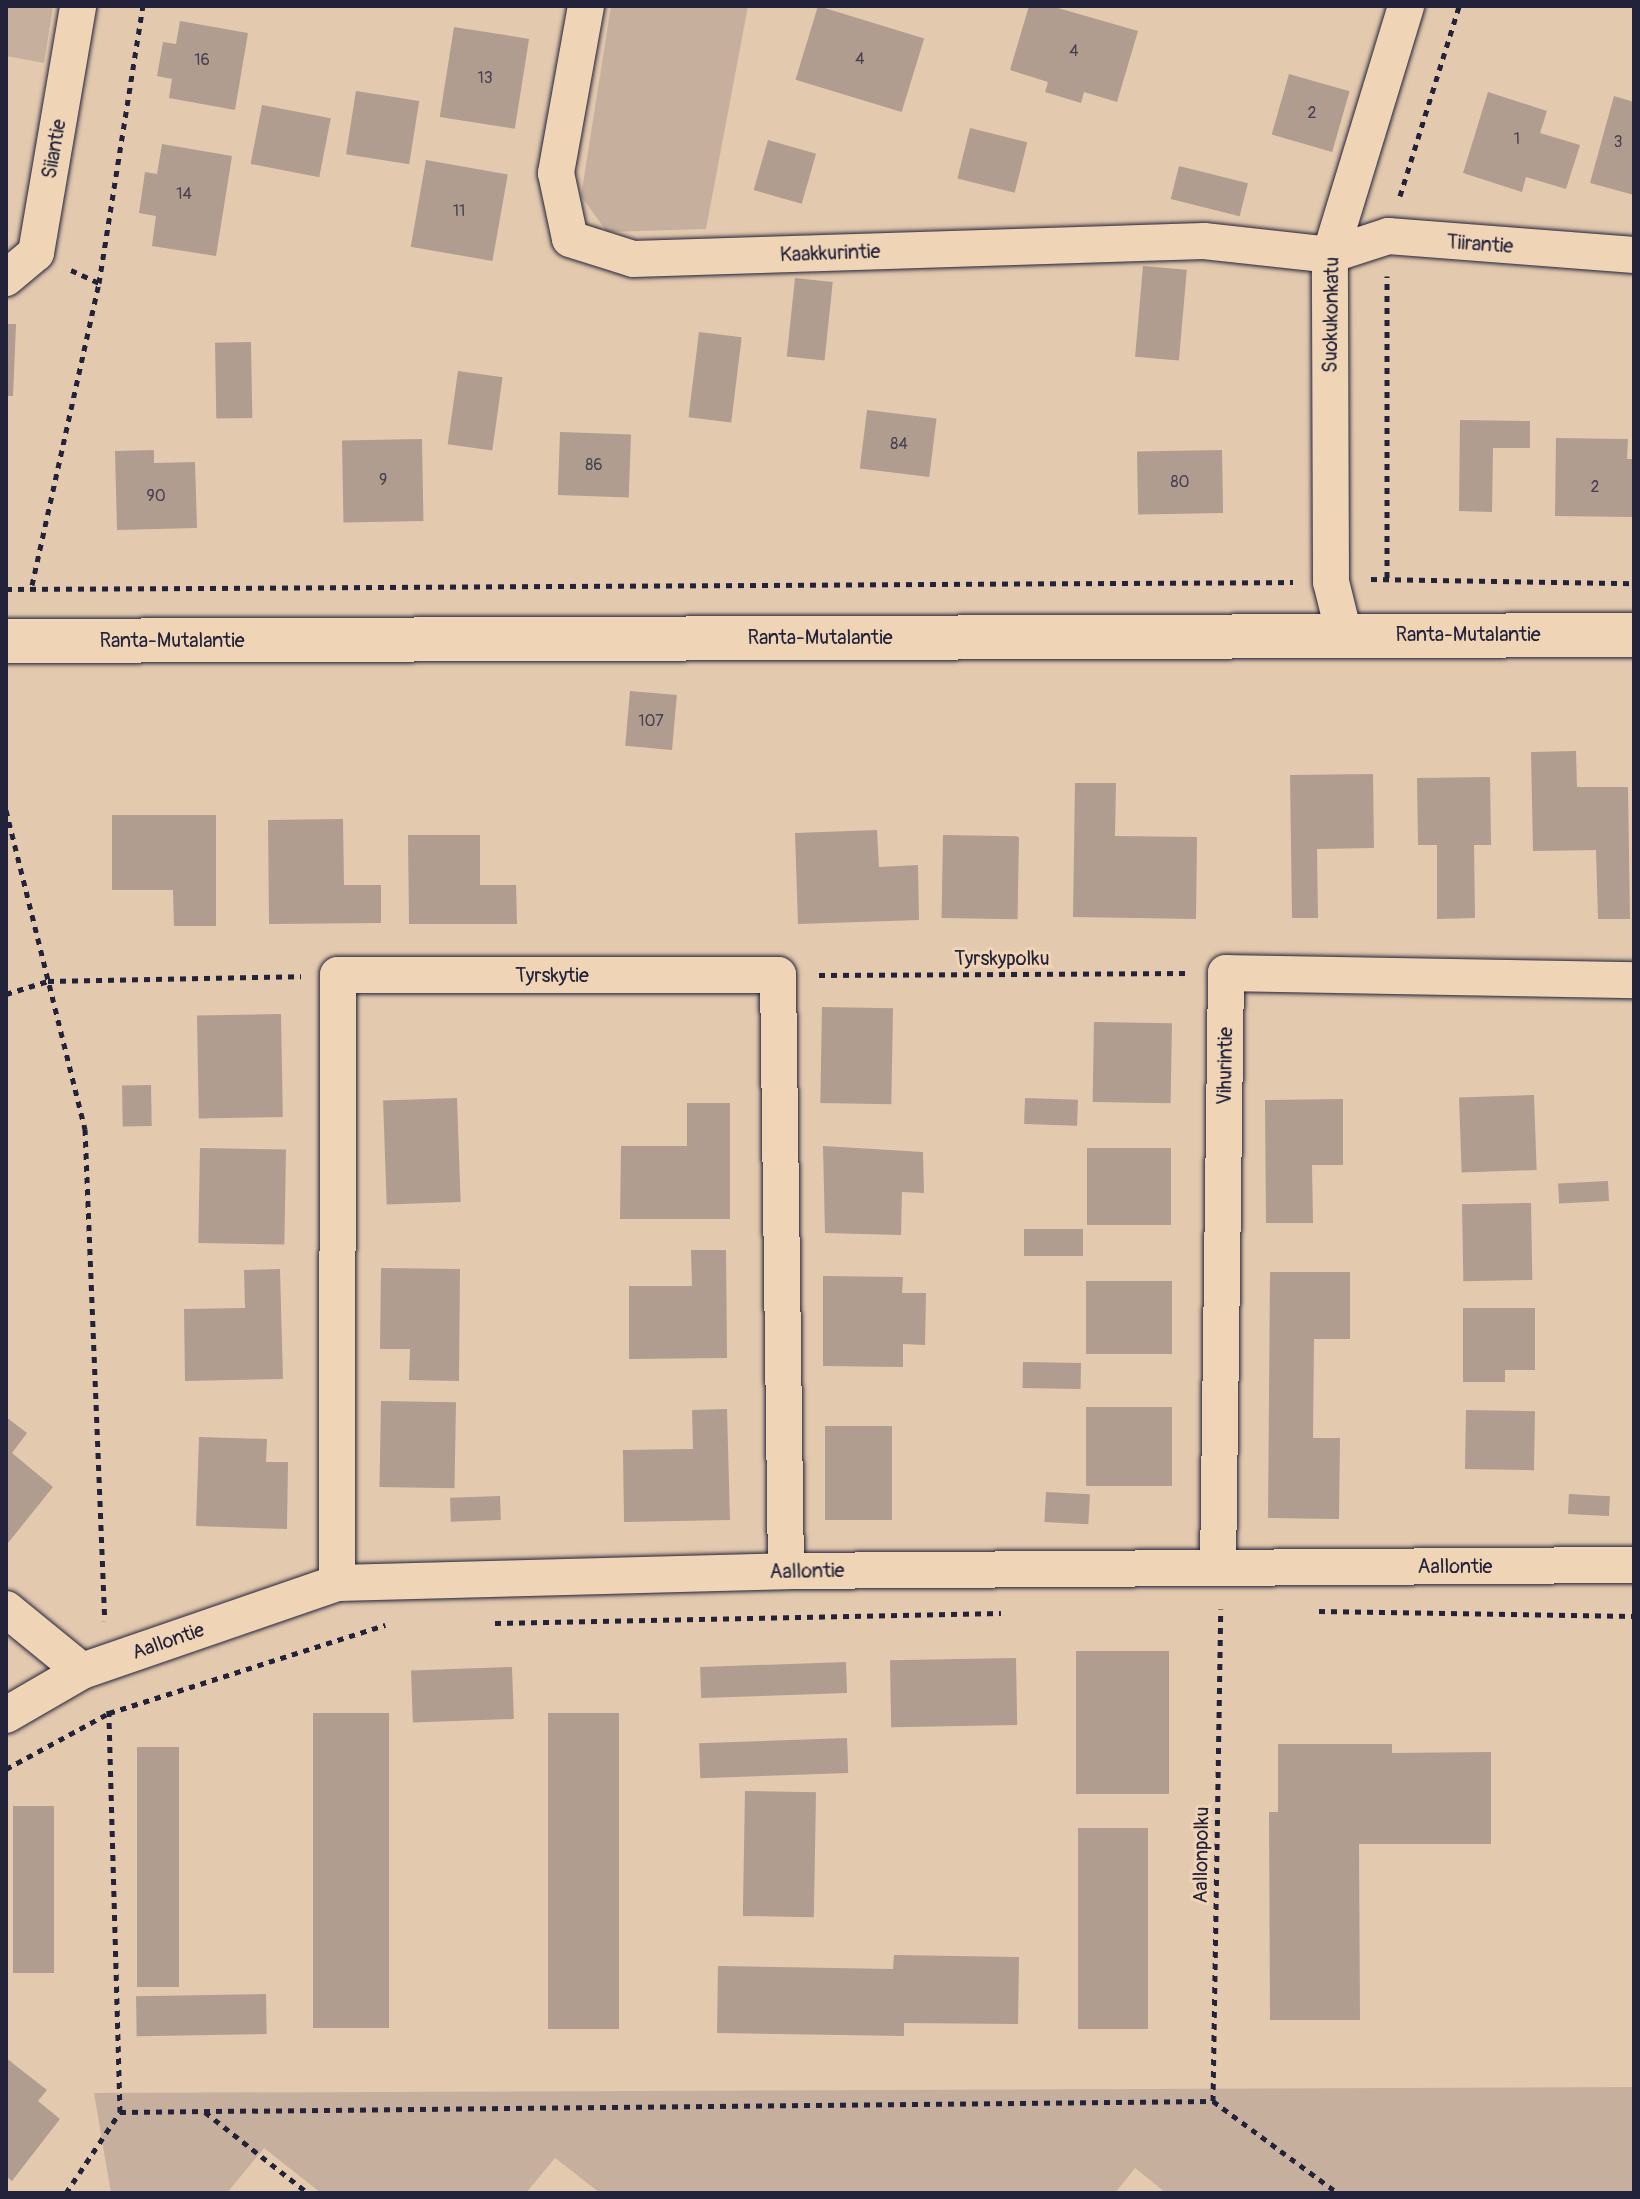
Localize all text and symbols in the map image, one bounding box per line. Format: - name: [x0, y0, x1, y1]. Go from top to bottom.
- house number: 4: [1069, 41, 1079, 61]
- house number: 4: [855, 49, 865, 69]
- house number: 16: [194, 50, 210, 70]
- house number: 13: [477, 68, 493, 88]
- house number: 2: [1308, 103, 1316, 123]
- street label: Siiantie: [37, 117, 71, 181]
- house number: 1: [1514, 129, 1520, 149]
- house number: 3: [1614, 132, 1622, 152]
- house number: 14: [176, 184, 192, 204]
- house number: 11: [453, 201, 465, 221]
- street label: Tiirantie: [1446, 230, 1514, 258]
- street label: Kaakkurintie: [779, 239, 881, 267]
- street label: Suokukonkatu: [1318, 257, 1344, 373]
- house number: 84: [890, 434, 908, 454]
- house number: 86: [585, 455, 603, 475]
- house number: 9: [379, 470, 387, 490]
- house number: 80: [1171, 472, 1189, 492]
- house number: 2: [1591, 477, 1599, 497]
- house number: 90: [146, 486, 166, 506]
- street label: Ranta-Mutalantie: [1395, 622, 1541, 646]
- street label: Ranta-Mutalantie: [747, 625, 893, 649]
- street label: Ranta-Mutalantie: [99, 628, 245, 652]
- house number: 107: [638, 711, 664, 731]
- street label: Tyrskypolku: [954, 946, 1050, 970]
- street label: Tyrskytie: [515, 963, 589, 987]
- street label: Vihurintie: [1212, 1027, 1238, 1105]
- street label: Aallontie: [1418, 1554, 1492, 1578]
- street label: Aallontie: [769, 1558, 845, 1584]
- street label: Aallontie: [129, 1617, 207, 1665]
- street label: Aallonpolku: [1188, 1806, 1214, 1904]

